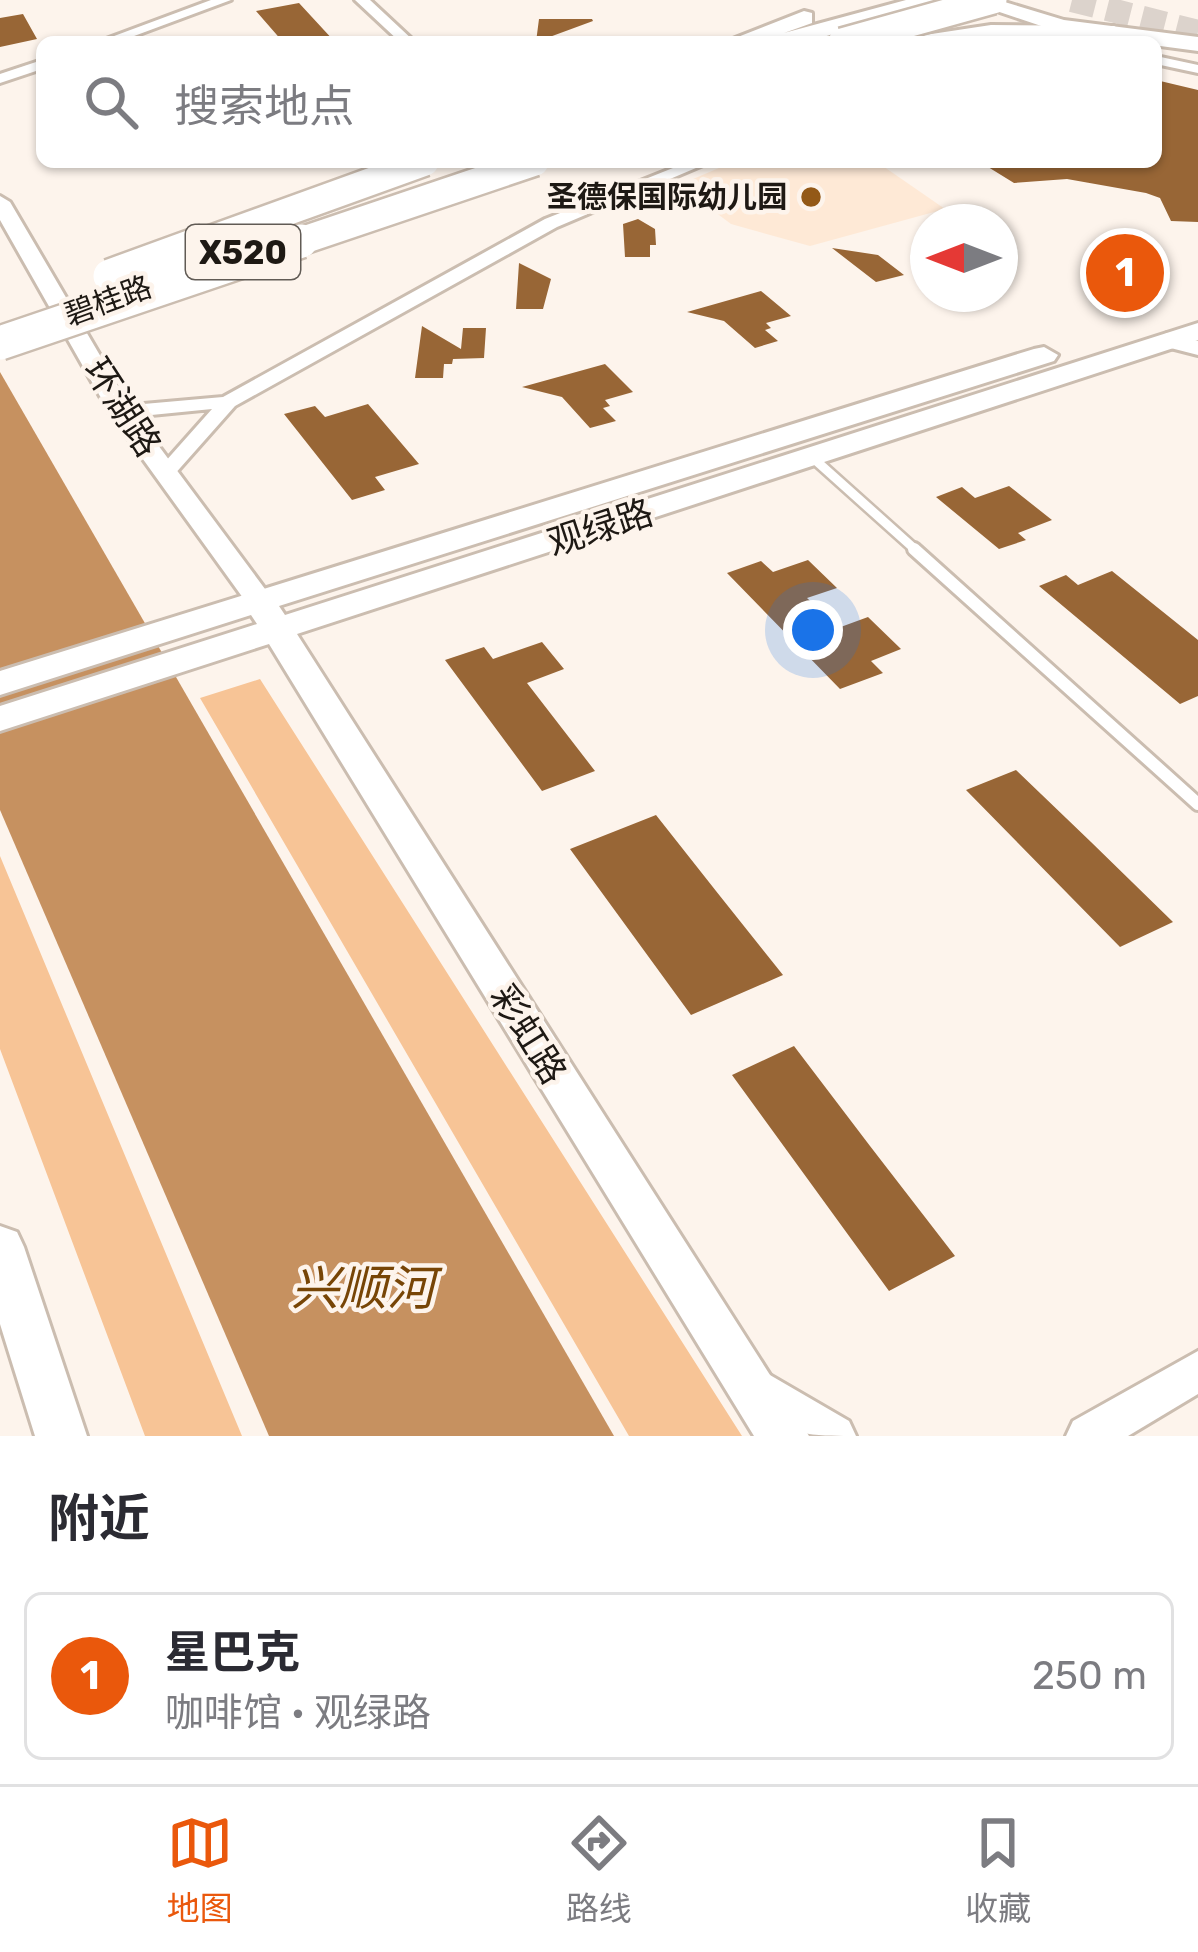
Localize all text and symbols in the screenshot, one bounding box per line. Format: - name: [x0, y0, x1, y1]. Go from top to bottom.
- search box: [36, 36, 1162, 168]
- icon: search: [78, 69, 144, 135]
- text: 搜索地点: [174, 80, 354, 133]
- place label: 圣德保国际幼儿园: [547, 179, 787, 215]
- marker: 圣德保国际幼儿园: [798, 184, 824, 210]
- north arrow: [910, 204, 1018, 312]
- road number: X520: [186, 225, 300, 279]
- pin: 1: [1086, 228, 1164, 318]
- street label: 碧桂路: [60, 269, 156, 333]
- street label: 环湖路: [75, 350, 170, 464]
- street label: 观绿路: [542, 490, 658, 565]
- your location: [783, 600, 843, 660]
- street label: 彩虹路: [482, 977, 575, 1091]
- water label: 兴顺河: [291, 1260, 443, 1317]
- text: 附近: [48, 1488, 150, 1549]
- text: 星巴克: [165, 1626, 300, 1679]
- text: 1: [80, 1653, 100, 1699]
- text: 250 m: [1032, 1653, 1147, 1699]
- text: 咖啡馆 · 观绿路: [165, 1690, 431, 1736]
- tab: 地图: [167, 1810, 233, 1930]
- tab: 路线: [566, 1810, 632, 1930]
- tab: 收藏: [965, 1810, 1031, 1930]

